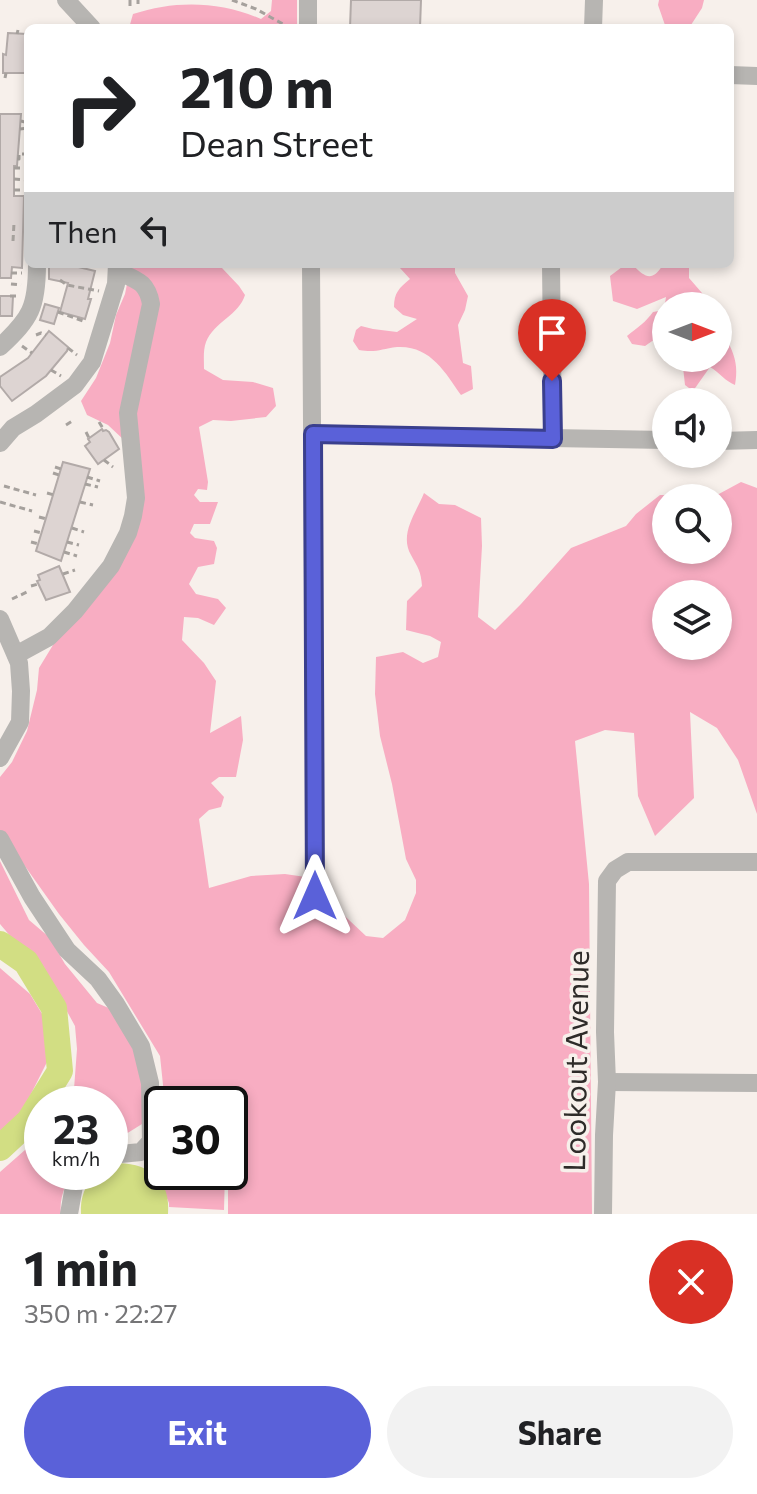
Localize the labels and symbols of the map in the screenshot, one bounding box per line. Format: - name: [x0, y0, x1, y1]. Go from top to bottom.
- north arrow: [652, 292, 732, 372]
- pin: [518, 299, 586, 381]
- position arrow: [273, 854, 357, 938]
- street label: Lookout Avenue: [554, 950, 595, 1172]
- speed limit sign: 30: [144, 1086, 248, 1190]

